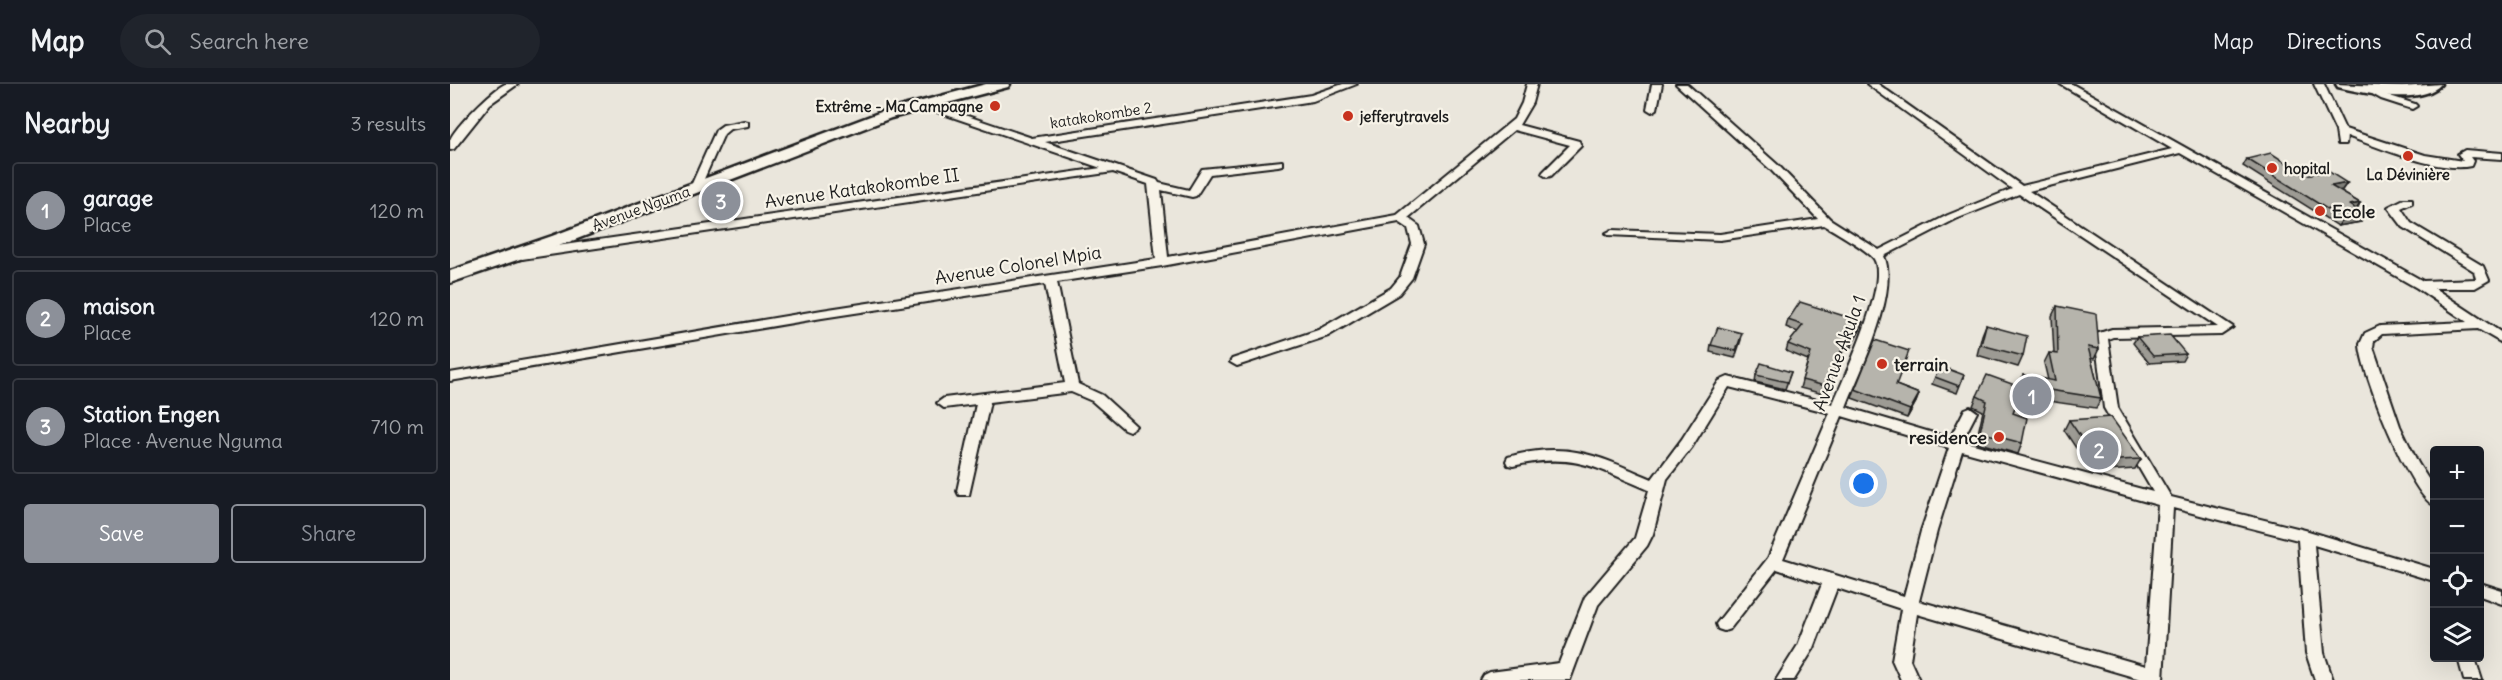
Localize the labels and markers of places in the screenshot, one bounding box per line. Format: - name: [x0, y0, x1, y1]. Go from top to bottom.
- place label: Extrême - Ma Campagne: [815, 97, 983, 117]
- marker: Extrême - Ma Campagne: [988, 99, 1002, 113]
- place label: jefferytravels: [1359, 107, 1449, 127]
- marker: jefferytravels: [1341, 109, 1355, 123]
- marker: La Dévinière: [2401, 149, 2415, 163]
- place label: hopital: [2284, 159, 2330, 179]
- marker: hopital: [2265, 161, 2279, 175]
- place label: La Dévinière: [2366, 165, 2450, 184]
- pin: 3: [702, 178, 740, 224]
- place label: Ecole: [2332, 200, 2375, 223]
- marker: Ecole: [2313, 204, 2327, 218]
- place label: terrain: [1894, 353, 1949, 376]
- marker: terrain: [1875, 357, 1889, 371]
- pin: 1: [2012, 374, 2052, 418]
- place label: residence: [1909, 426, 1987, 449]
- pin: 2: [2080, 428, 2118, 472]
- marker: residence: [1992, 430, 2006, 444]

